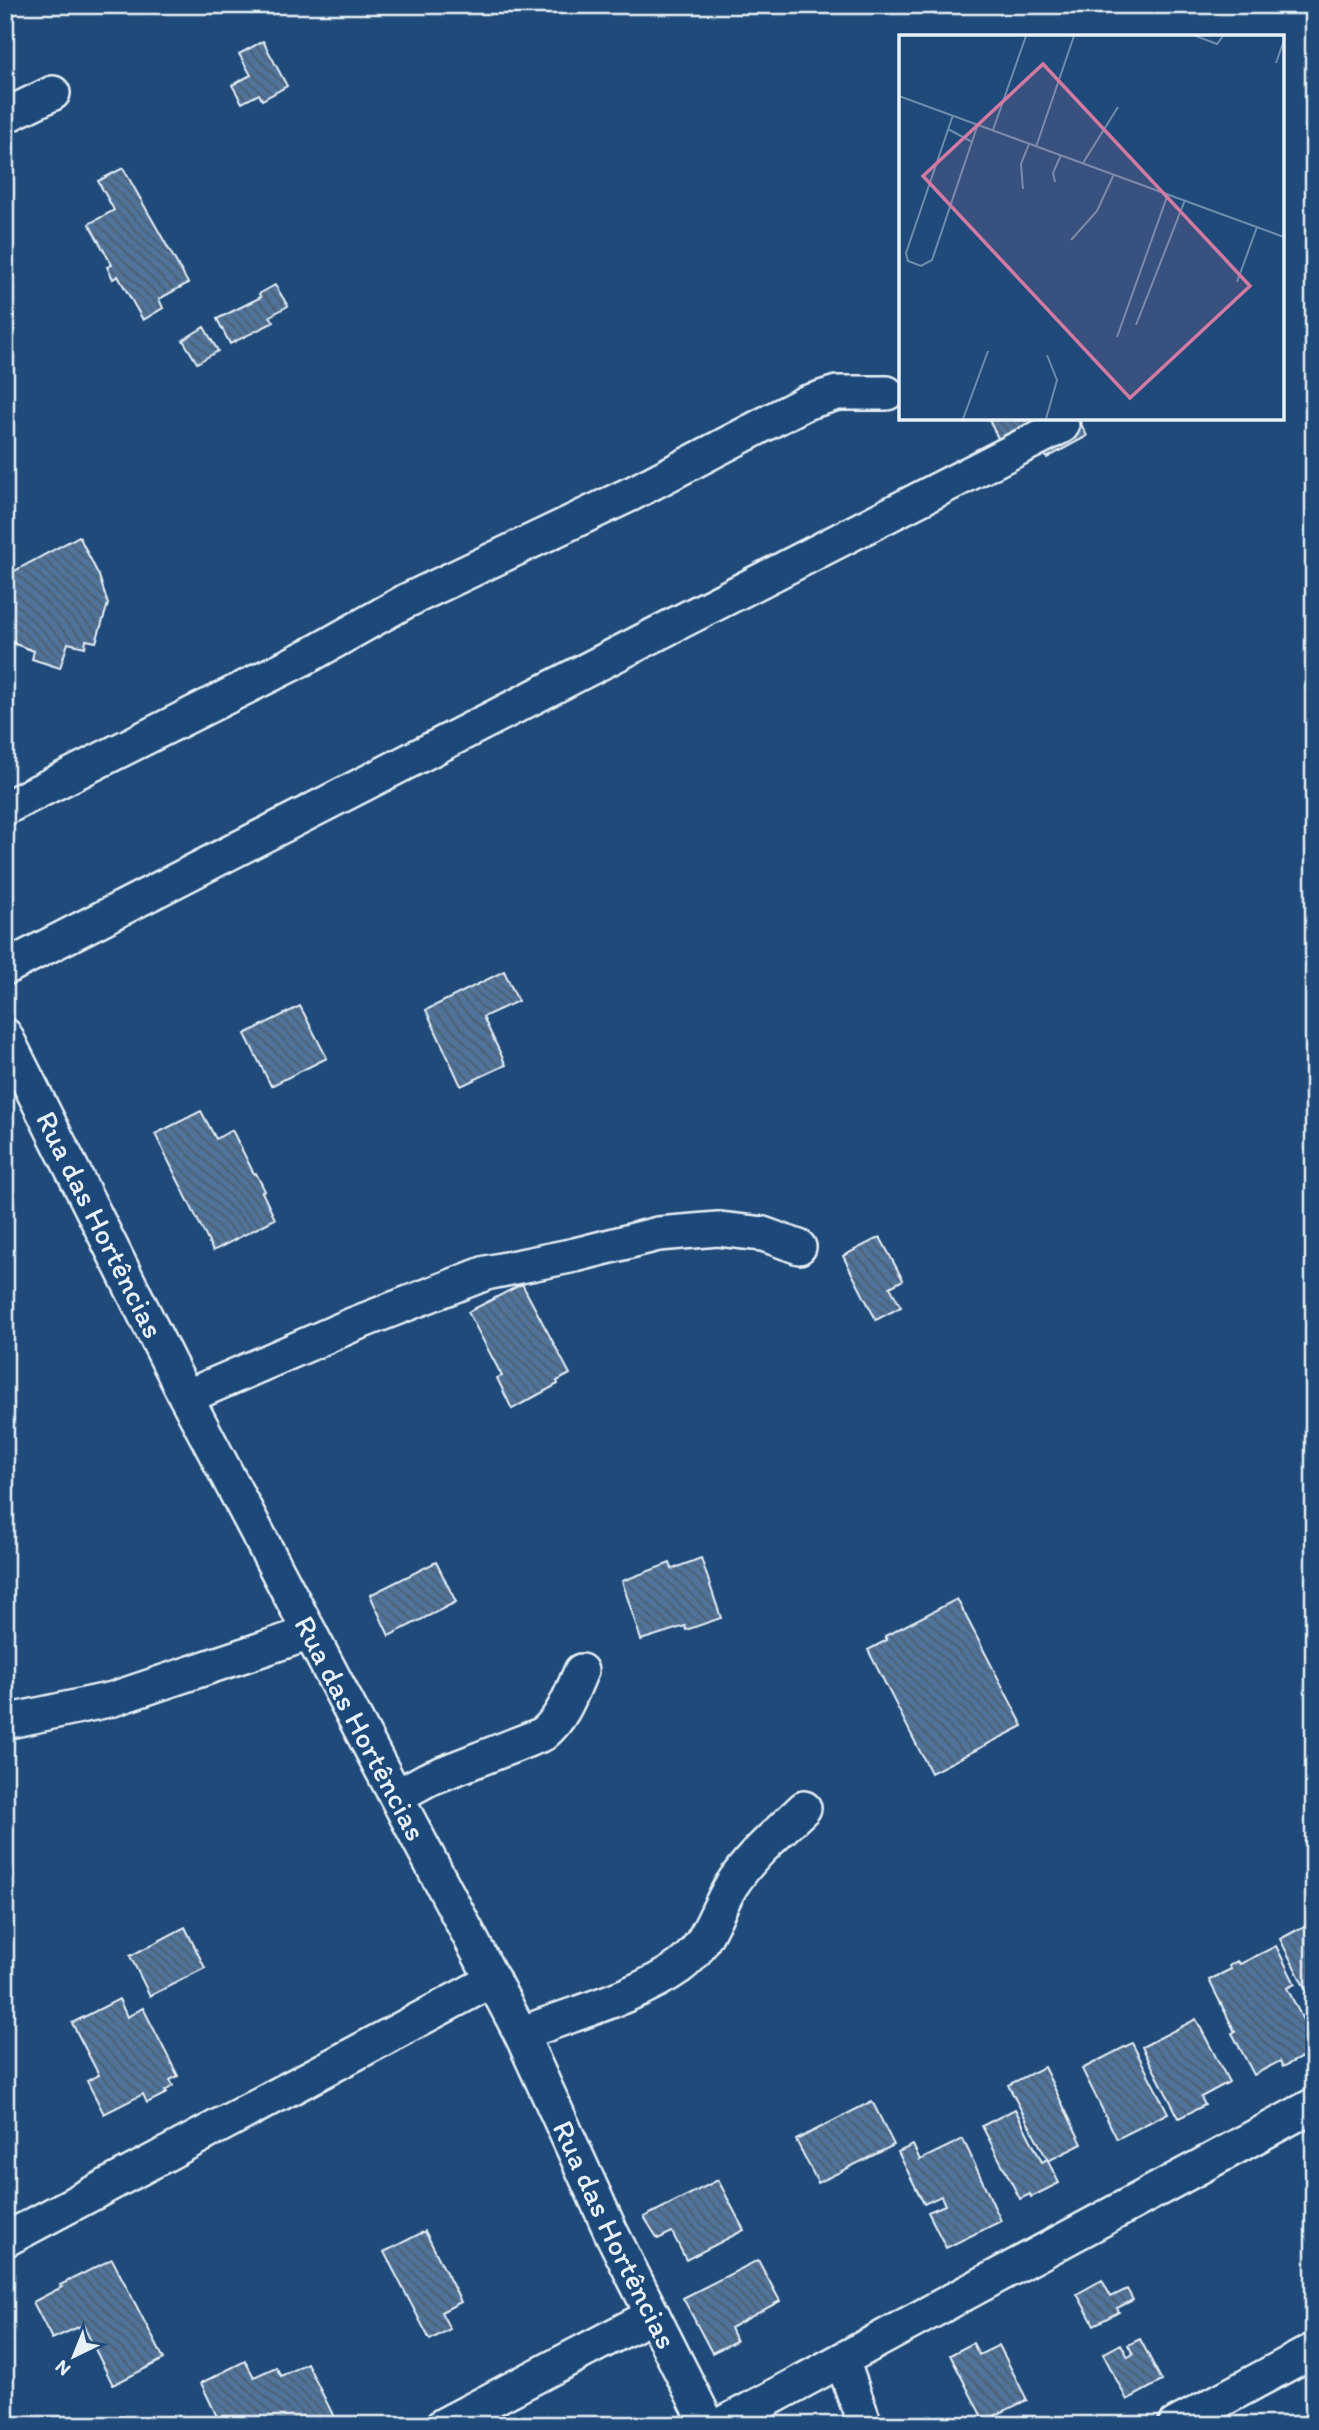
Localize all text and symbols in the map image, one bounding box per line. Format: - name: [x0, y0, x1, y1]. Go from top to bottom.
- inset map: [899, 35, 1284, 420]
- street label: Rua das Hortências: [28, 1105, 172, 1344]
- street label: Rua das Hortências: [286, 1609, 435, 1847]
- street label: Rua das Hortências: [545, 2115, 686, 2355]
- north arrow: [38, 2322, 108, 2392]
- text: N: [50, 2355, 75, 2381]

